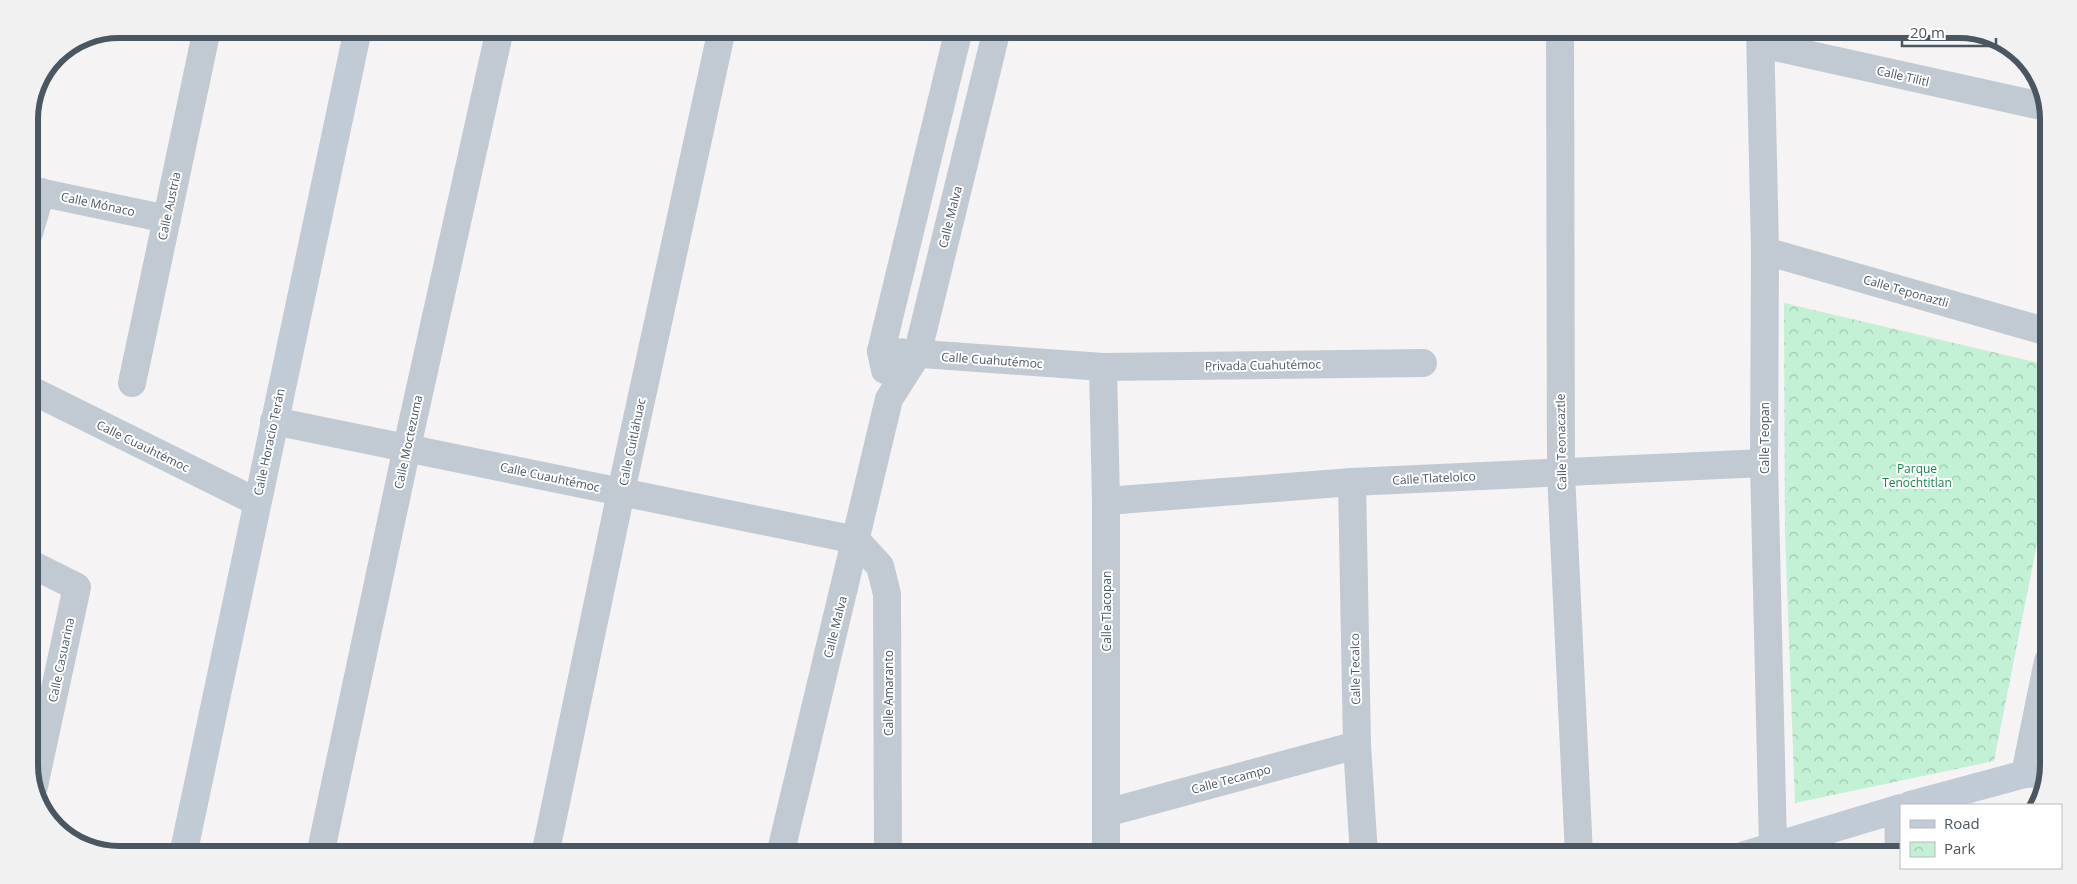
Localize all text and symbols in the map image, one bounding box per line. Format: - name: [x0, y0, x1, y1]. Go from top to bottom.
- scale bar: [1902, 15, 1996, 47]
- text: 20 m: [1910, 22, 1945, 42]
- street label: Calle Tilitl: [1875, 62, 1931, 90]
- street label: Calle Austria: [153, 170, 185, 242]
- street label: Calle Malva: [934, 184, 966, 250]
- street label: Calle Mónaco: [59, 188, 137, 220]
- street label: Calle Teponaztli: [1861, 271, 1951, 311]
- street label: Calle Cuahutémoc: [941, 348, 1043, 372]
- street label: Privada Cuahutémoc: [1205, 355, 1322, 375]
- street label: Calle Horacio Terán: [249, 387, 289, 497]
- street label: Calle Moctezuma: [390, 393, 426, 491]
- street label: Calle Teonacaztle: [1552, 393, 1570, 491]
- street label: Calle Cuitláhuac: [614, 396, 650, 487]
- street label: Calle Teopan: [1756, 402, 1773, 474]
- street label: Calle Cuauhtémoc: [94, 416, 193, 476]
- street label: Calle Cuauhtémoc: [499, 458, 602, 496]
- park label: Parque Tenochtitlan: [1882, 460, 1952, 491]
- street label: Calle Tlatelolco: [1392, 467, 1476, 489]
- street label: Calle Tlacopan: [1098, 571, 1115, 651]
- street label: Calle Malva: [819, 594, 851, 660]
- street label: Calle Casuarina: [44, 616, 78, 704]
- street label: Calle Tecalco: [1346, 633, 1364, 705]
- street label: Calle Amaranto: [880, 650, 897, 736]
- street label: Calle Tecampo: [1189, 760, 1273, 798]
- legend: [1900, 804, 2062, 869]
- text: Road: [1944, 813, 1980, 833]
- text: Park: [1944, 838, 1975, 858]

